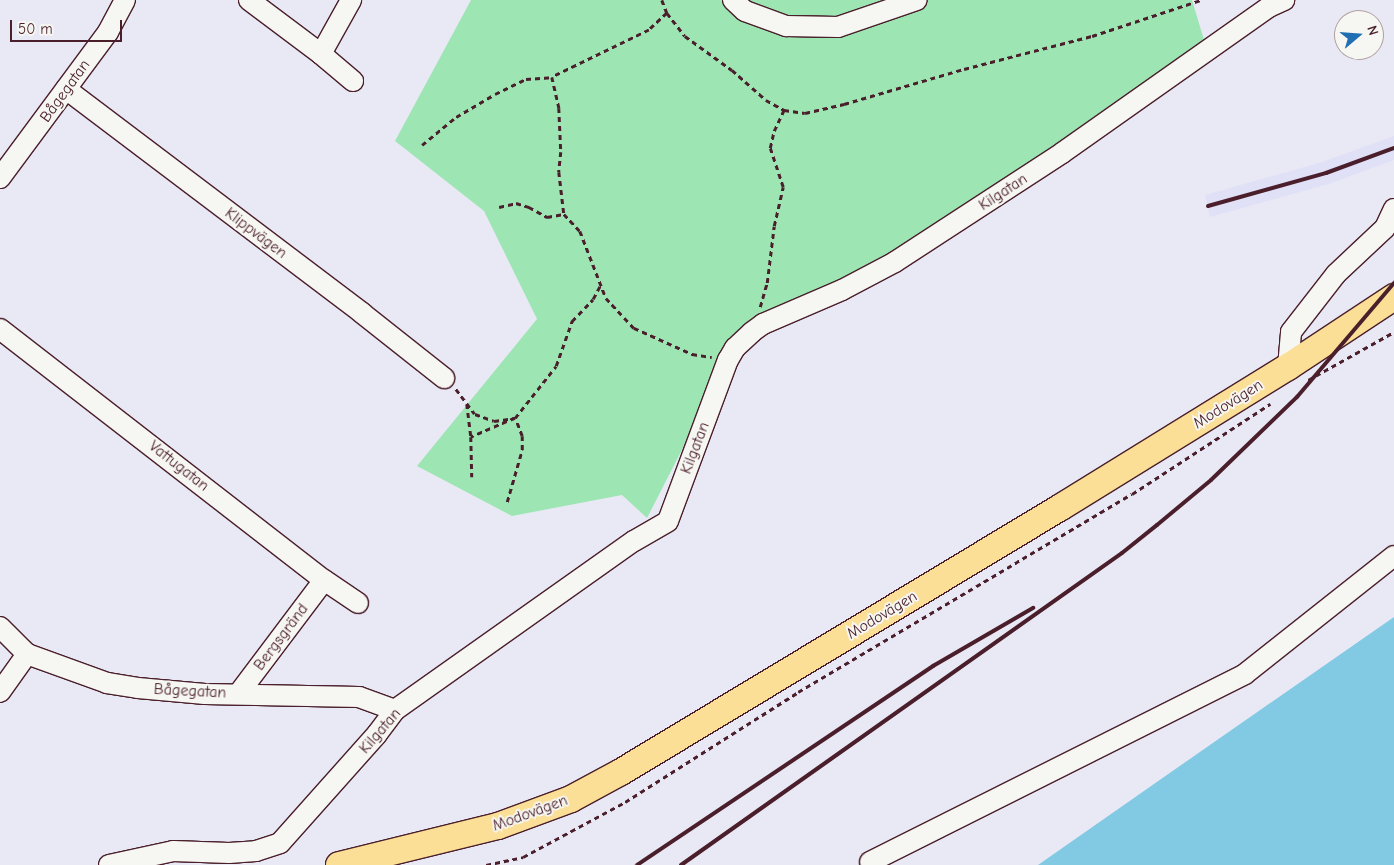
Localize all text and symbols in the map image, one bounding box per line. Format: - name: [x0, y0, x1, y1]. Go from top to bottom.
- scale bar: [12, 10, 125, 42]
- north arrow: [1334, 10, 1384, 60]
- text: 50 m: [18, 20, 53, 38]
- text: N: [1363, 24, 1382, 37]
- street label: Bågegatan: [36, 56, 94, 126]
- street label: Kilgatan: [975, 169, 1031, 215]
- street label: Klippvägen: [221, 203, 291, 263]
- street label: Modovägen: [1190, 375, 1266, 433]
- street label: Kilgatan: [676, 419, 714, 477]
- street label: Vattugatan: [145, 437, 213, 495]
- street label: Modovägen: [843, 587, 921, 643]
- street label: Bergsgränd: [250, 600, 312, 674]
- street label: Bågegatan: [153, 680, 227, 702]
- street label: Kilgatan: [355, 704, 405, 758]
- street label: Modovägen: [490, 791, 570, 835]

